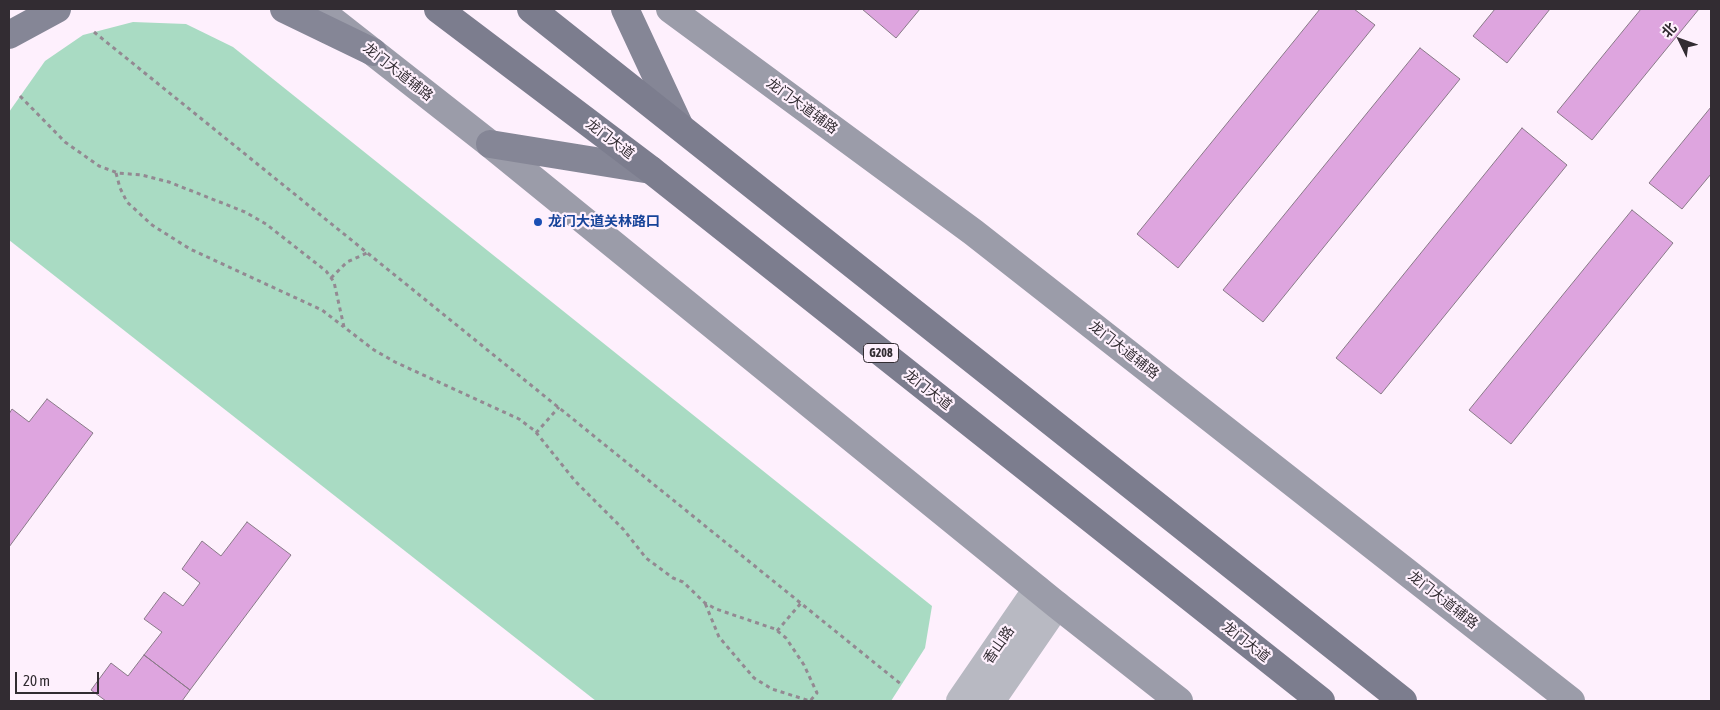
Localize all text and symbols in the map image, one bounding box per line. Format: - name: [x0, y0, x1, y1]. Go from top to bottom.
- north arrow: [1655, 15, 1705, 65]
- text: 北: [1658, 19, 1679, 41]
- street label: 龙门大道辅路: [360, 40, 436, 104]
- street label: 龙门大道辅路: [763, 75, 841, 137]
- street label: 龙门大道: [583, 115, 637, 163]
- place label: 龙门大道关林路口: [548, 214, 660, 230]
- marker: 龙门大道关林路口: [532, 216, 544, 228]
- street label: 龙门大道辅路: [1086, 318, 1162, 382]
- road number: G208: [864, 343, 898, 362]
- street label: 龙门大道: [901, 366, 955, 414]
- street label: 龙门大道辅路: [1405, 568, 1481, 632]
- street label: 龙门大道: [1219, 618, 1273, 666]
- street label: 香山路: [980, 623, 1018, 667]
- scale bar: [18, 662, 101, 694]
- text: 20 m: [23, 672, 50, 689]

